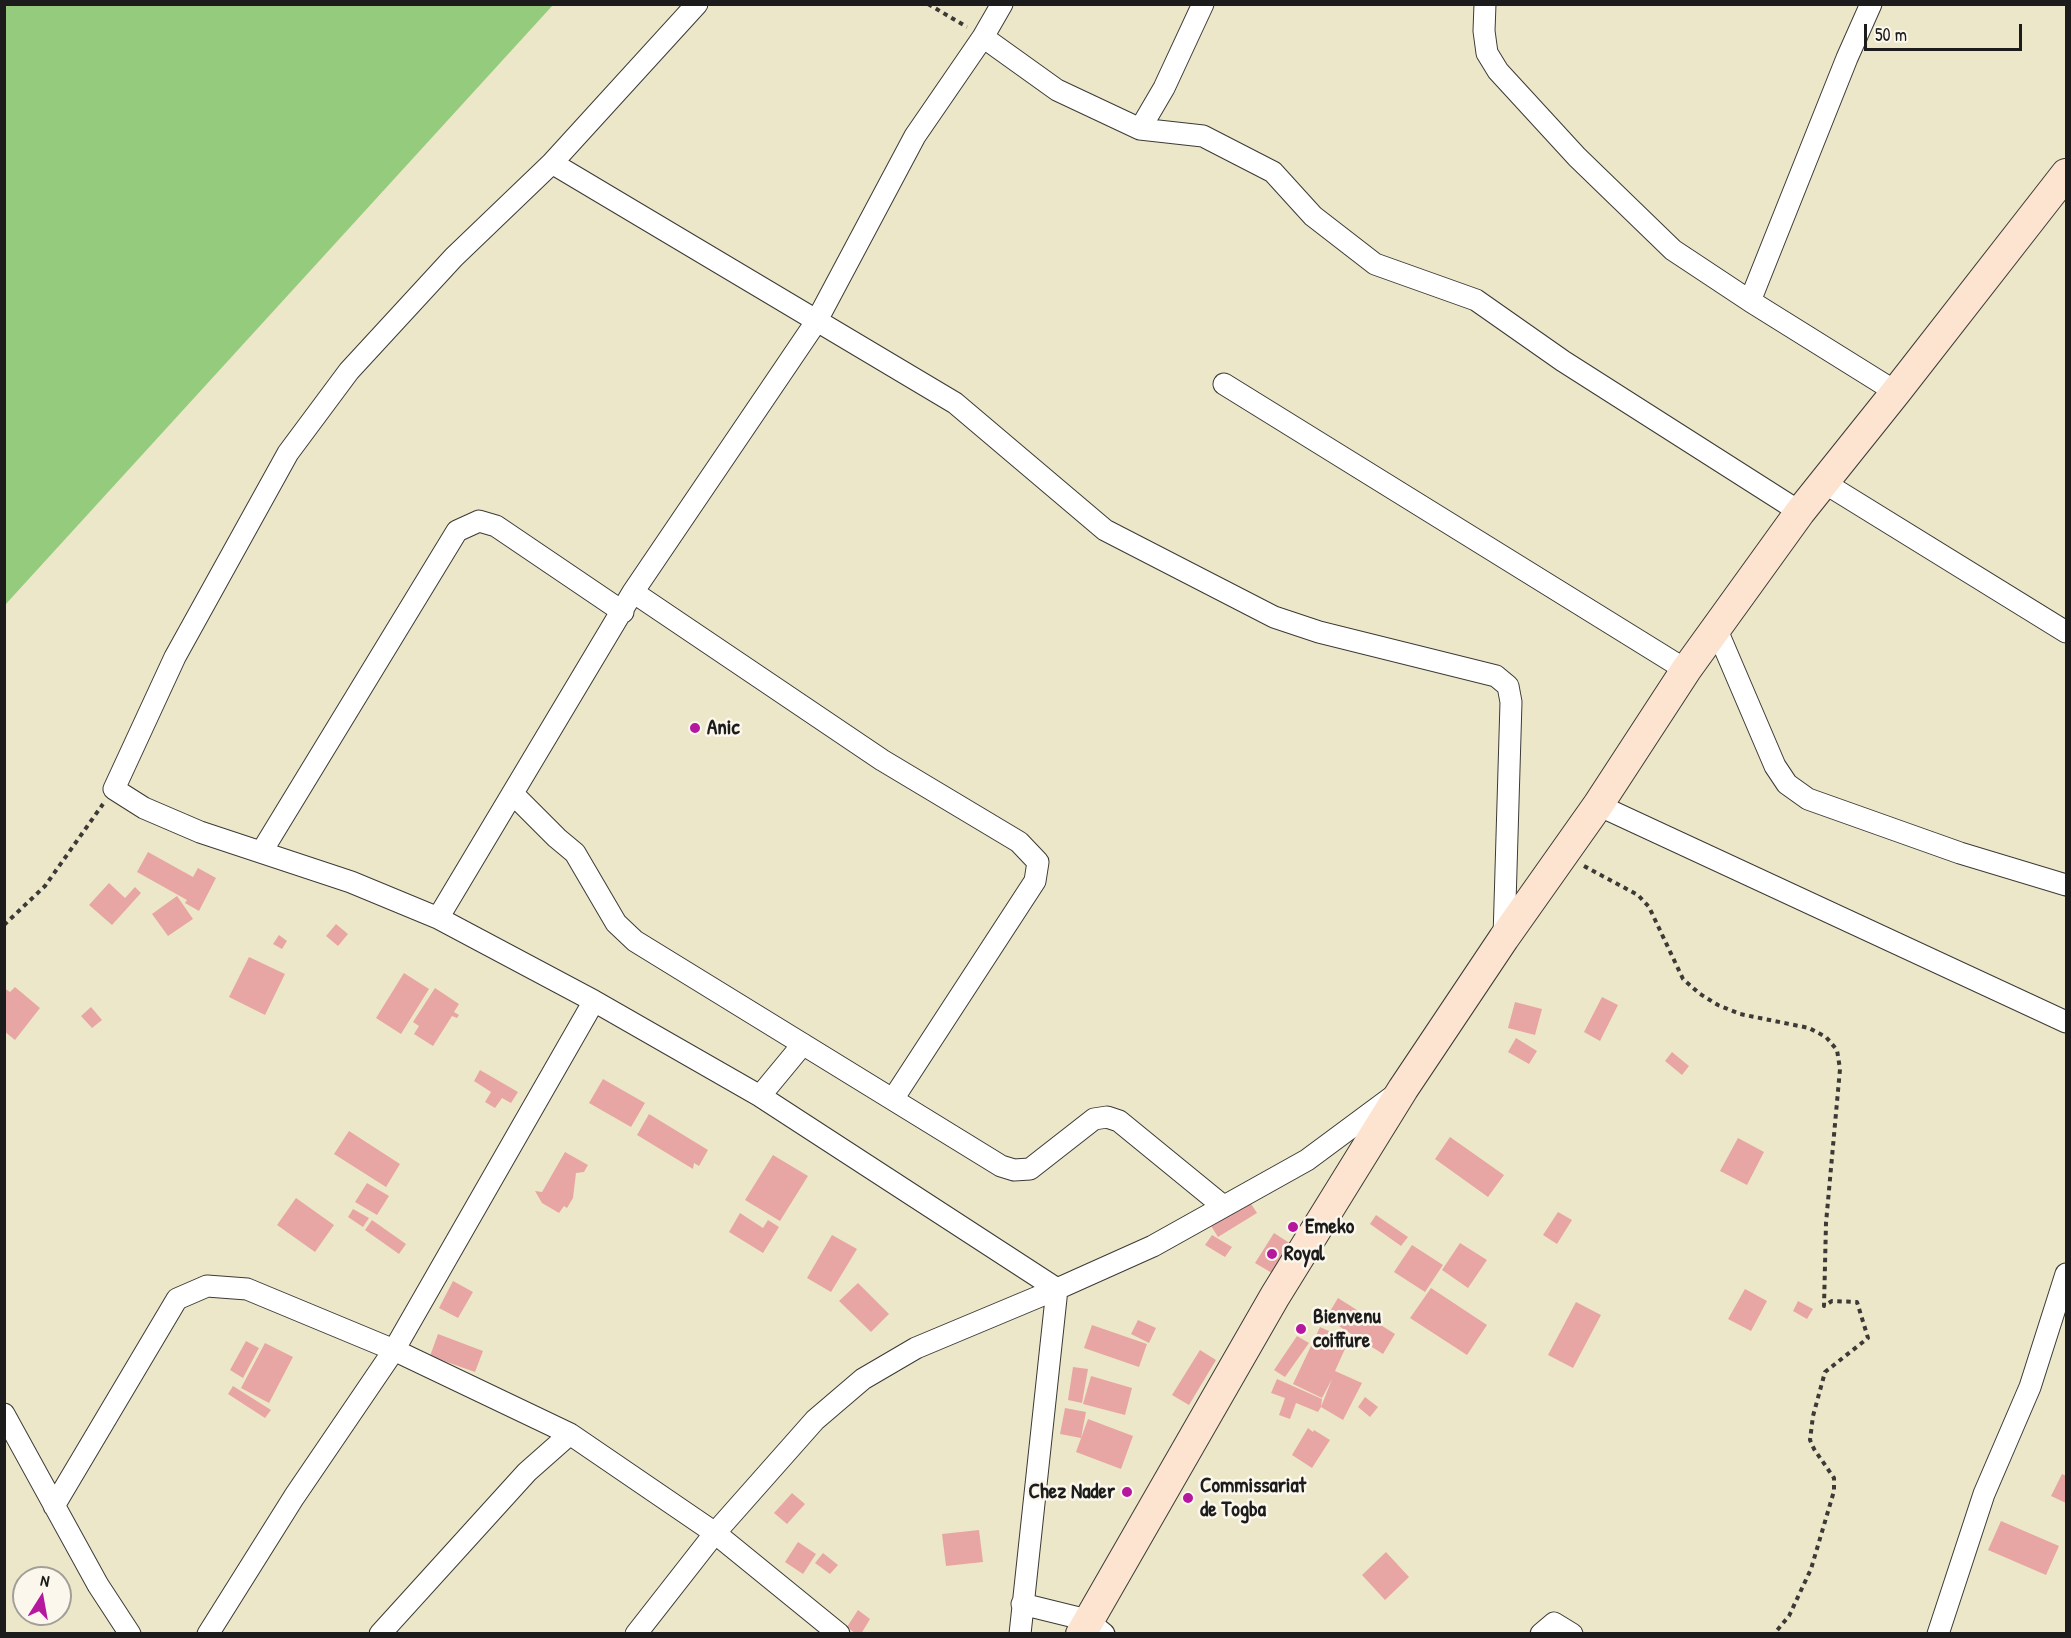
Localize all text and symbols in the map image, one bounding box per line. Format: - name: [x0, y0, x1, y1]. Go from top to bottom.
- scale bar: [1867, 12, 2024, 50]
- text: 50 m: [1875, 22, 1907, 47]
- place label: Anic: [707, 715, 740, 741]
- marker: Anic: [688, 721, 702, 735]
- place label: Emeko: [1305, 1214, 1354, 1240]
- marker: Emeko: [1286, 1220, 1300, 1234]
- place label: Royal: [1284, 1241, 1325, 1267]
- marker: Royal: [1265, 1247, 1279, 1261]
- place label: Bienvenu coiffure: [1313, 1304, 1381, 1354]
- marker: Bienvenu coiffure: [1294, 1322, 1308, 1336]
- place label: Commissariat de Togba: [1200, 1473, 1306, 1523]
- place label: Chez Nader: [1028, 1479, 1115, 1505]
- marker: Chez Nader: [1120, 1485, 1134, 1499]
- marker: Commissariat de Togba: [1181, 1491, 1195, 1505]
- north arrow: [12, 1566, 72, 1626]
- text: N: [39, 1569, 51, 1592]

